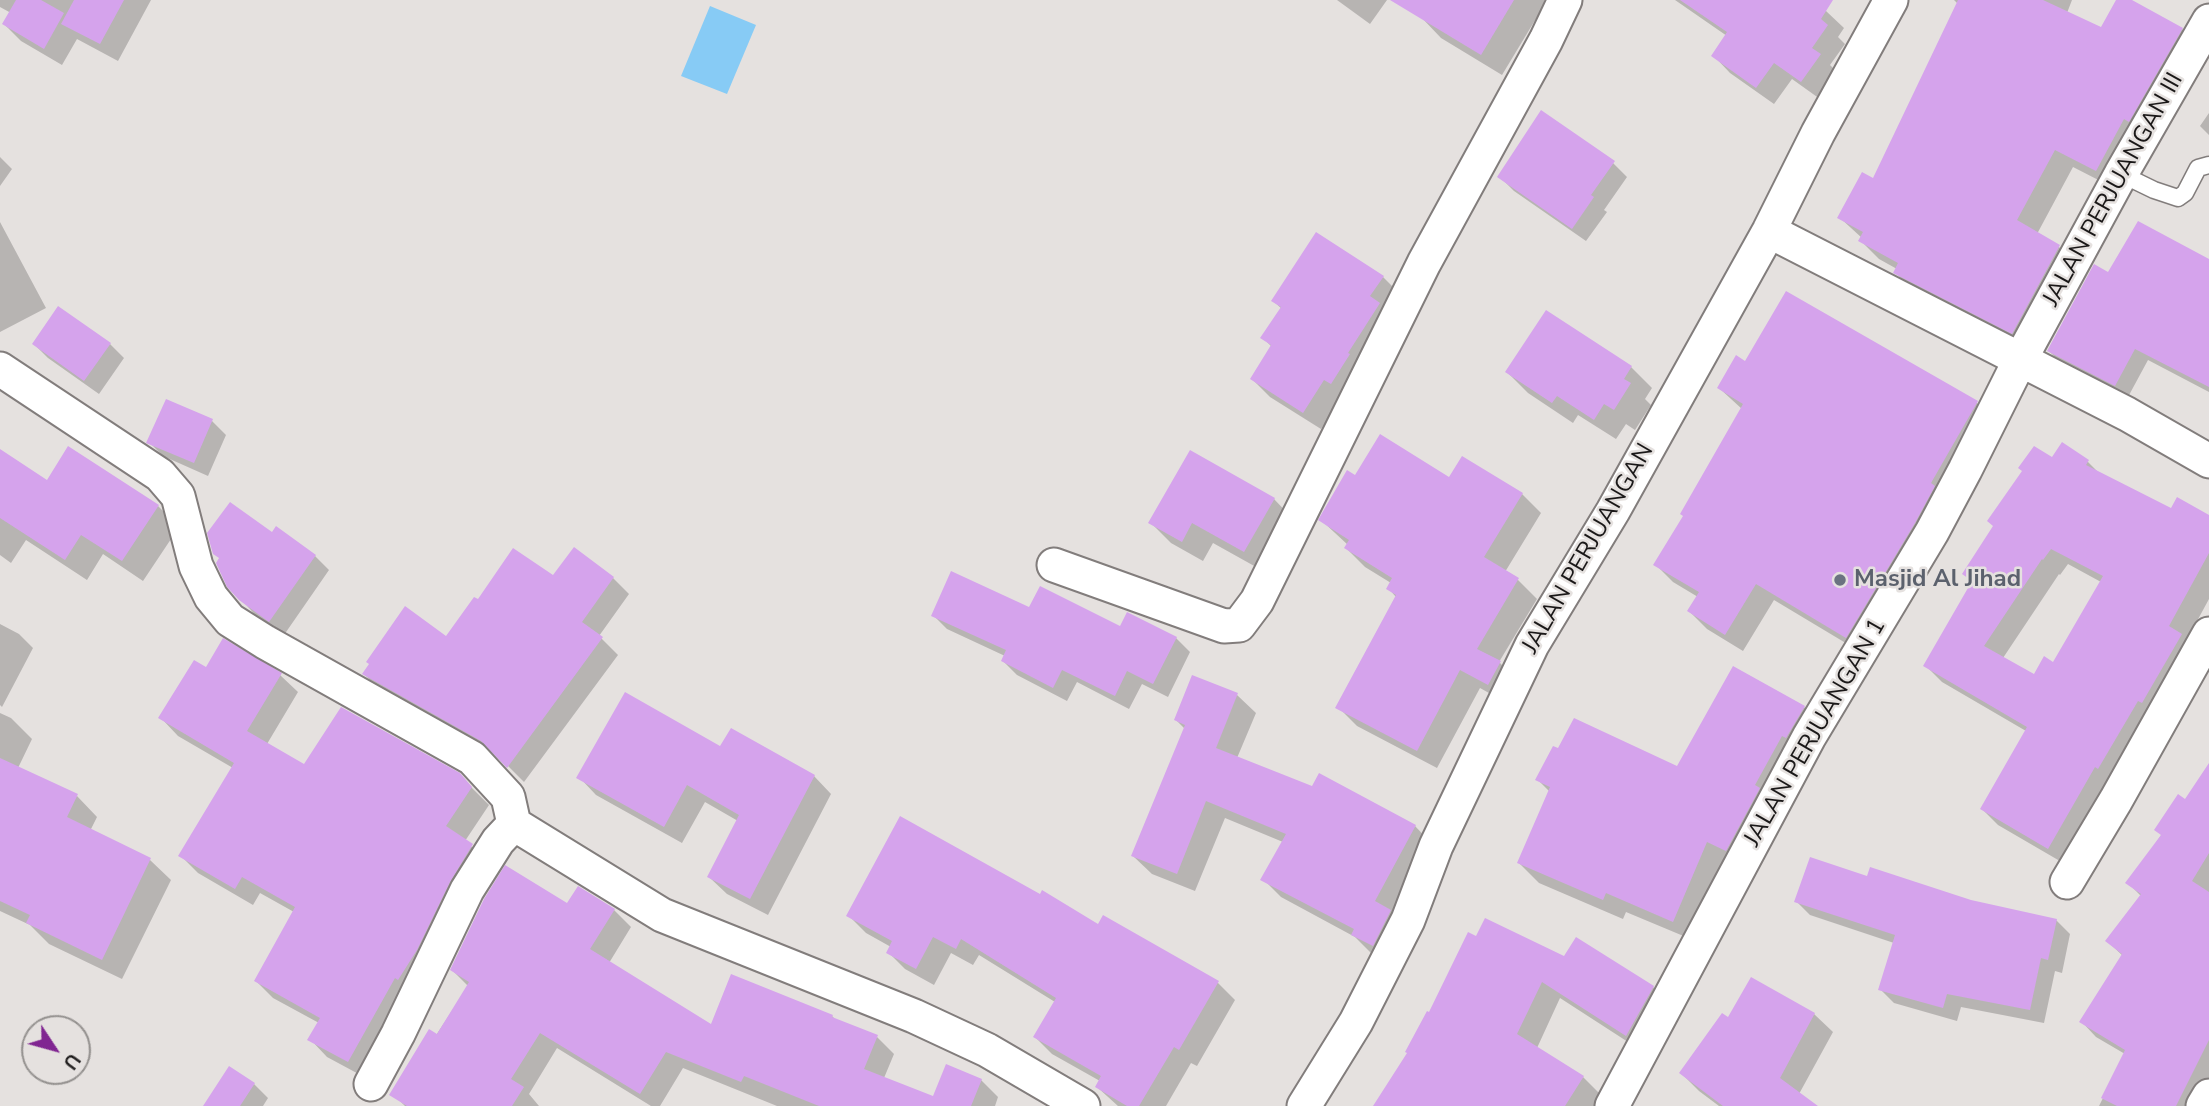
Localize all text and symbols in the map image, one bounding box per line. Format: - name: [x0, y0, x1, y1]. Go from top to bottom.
- street label: JALAN PERJUANGAN III: [2038, 68, 2190, 312]
- street label: JALAN PERJUANGAN: [1517, 439, 1661, 659]
- place label: Masjid Al Jihad: [1854, 566, 2021, 594]
- marker: Masjid Al Jihad: [1832, 572, 1848, 588]
- street label: JALAN PERJUANGAN 1: [1739, 614, 1893, 852]
- north arrow: [21, 1015, 91, 1085]
- text: U: [57, 1048, 86, 1074]

